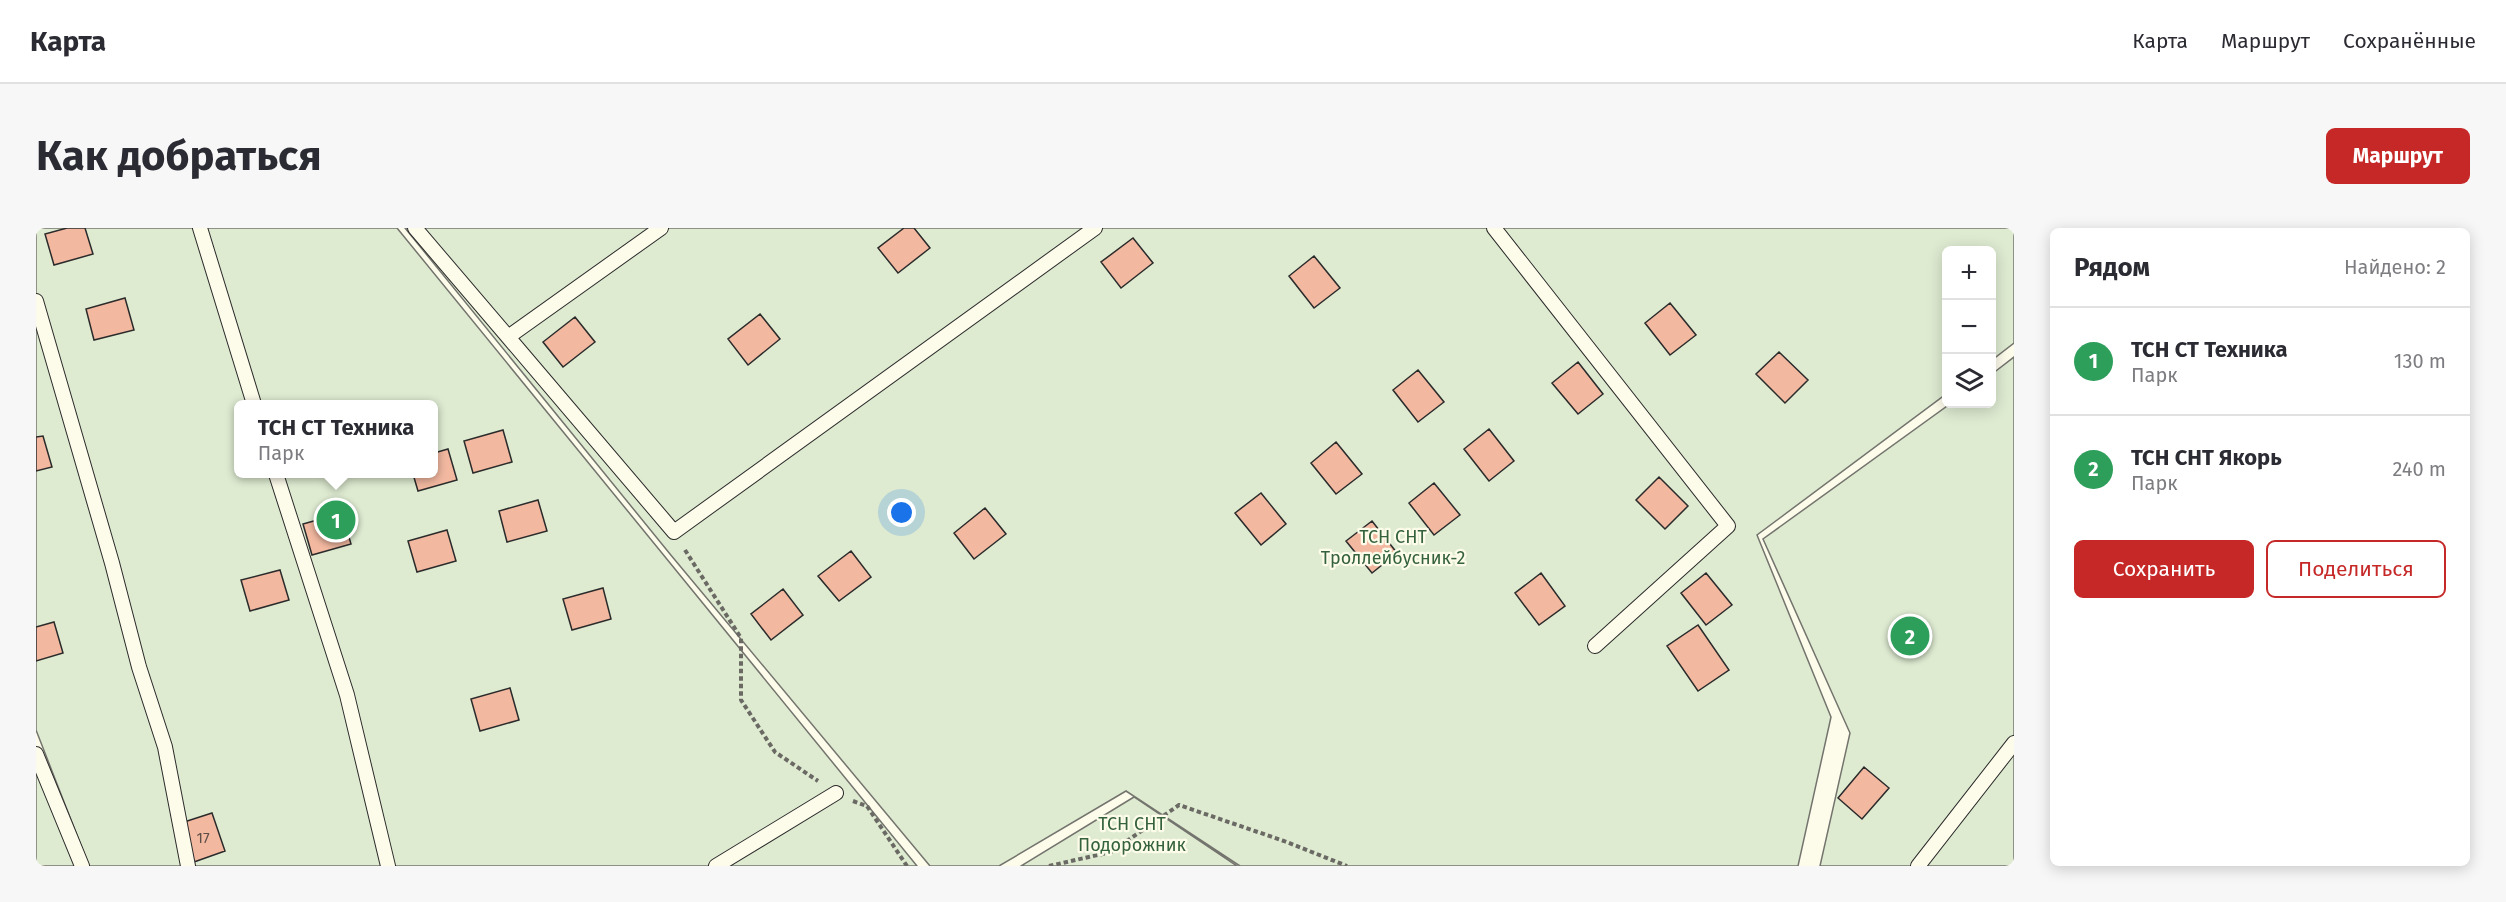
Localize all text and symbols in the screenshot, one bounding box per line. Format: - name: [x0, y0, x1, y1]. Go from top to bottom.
- text: Карта: [30, 25, 106, 58]
- text: Карта: [2132, 28, 2188, 54]
- text: Маршрут: [2221, 28, 2310, 54]
- text: Сохранённые: [2343, 28, 2476, 54]
- button: Маршрут: [2326, 128, 2470, 184]
- text: Как добраться: [36, 131, 322, 181]
- map controls: [1942, 246, 1996, 408]
- button: +: [1942, 246, 1996, 300]
- text: Рядом: [2074, 252, 2150, 283]
- text: Найдено: 2: [2344, 255, 2446, 279]
- button: −: [1942, 300, 1996, 354]
- text: ТСН СТ Техника: [2131, 336, 2288, 363]
- text: 1: [2089, 349, 2098, 373]
- text: 130 m: [2394, 349, 2446, 373]
- button: layers: [1942, 354, 1996, 408]
- text: Парк: [2131, 363, 2178, 387]
- popup: [234, 400, 438, 478]
- text: ТСН СТ Техника: [258, 414, 414, 441]
- text: Парк: [258, 441, 304, 465]
- text: ТСН СНТ Якорь: [2131, 444, 2282, 471]
- text: 2: [2088, 457, 2099, 481]
- text: 240 m: [2392, 457, 2446, 481]
- text: Парк: [2131, 471, 2178, 495]
- pin: 1: [316, 498, 356, 542]
- your location: [887, 498, 916, 527]
- park label: ТСН СНТ Троллейбусник-2: [1321, 526, 1465, 569]
- button: Сохранить: [2074, 540, 2254, 598]
- button: Поделиться: [2266, 540, 2446, 598]
- pin: 2: [1890, 614, 1930, 658]
- park label: ТСН СНТ Подорожник: [1078, 813, 1187, 856]
- house number: 17: [196, 829, 210, 847]

